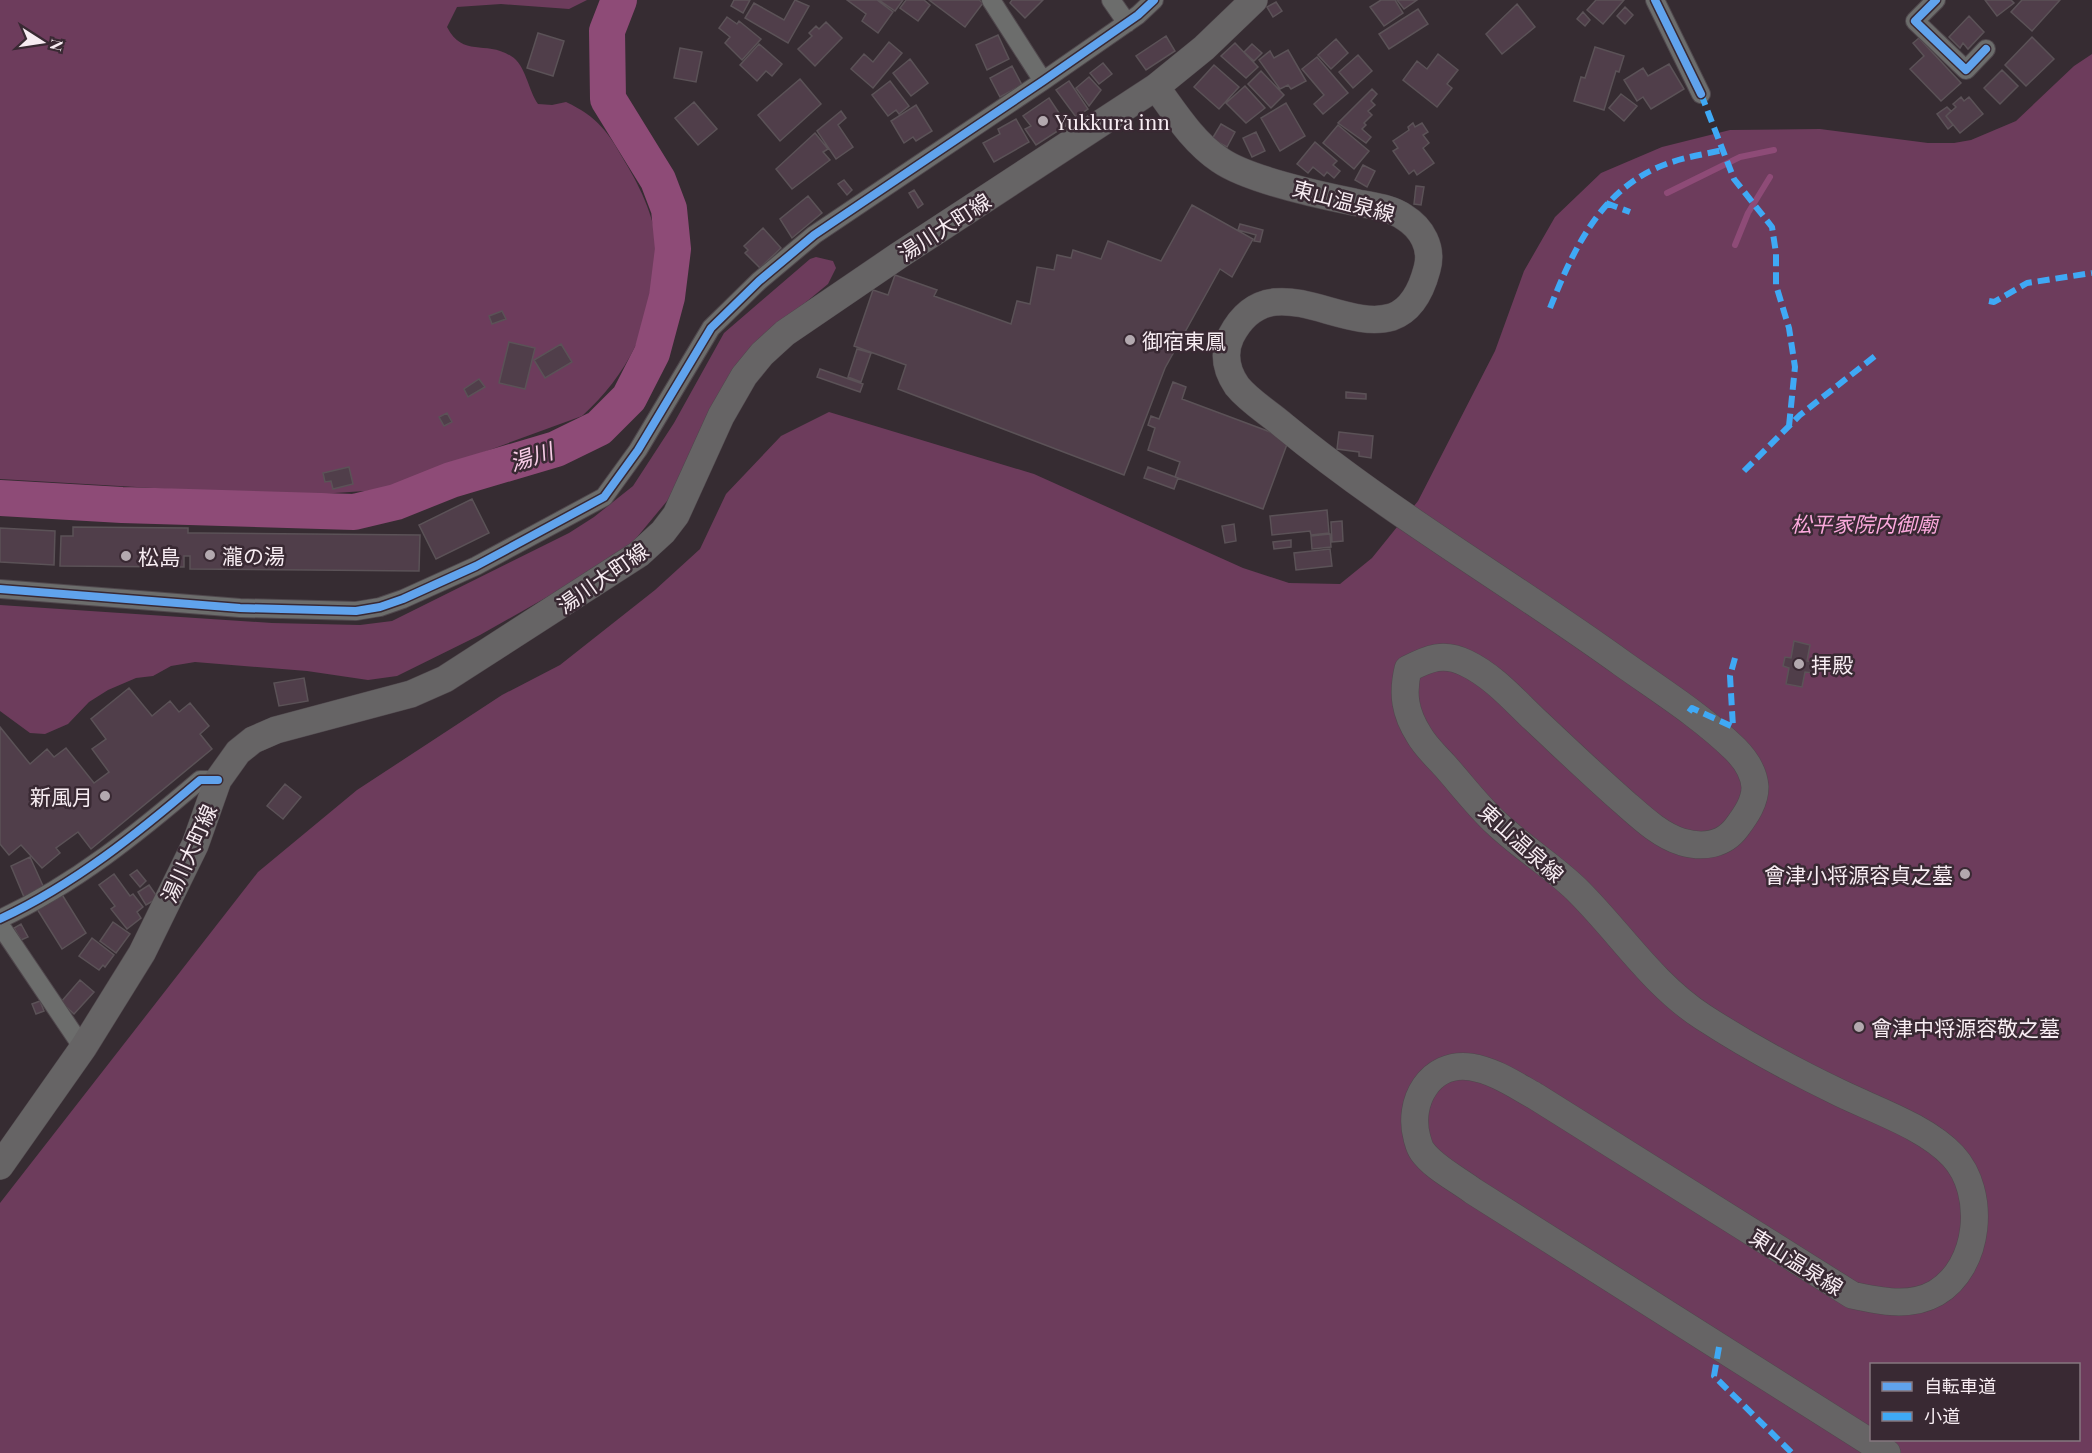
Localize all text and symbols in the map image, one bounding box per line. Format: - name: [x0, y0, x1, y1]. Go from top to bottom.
- north arrow: [12, 12, 72, 72]
- text: N: [46, 37, 69, 53]
- place label: Yukkura inn: [1054, 107, 1170, 135]
- marker: Yukkura inn: [1036, 114, 1050, 128]
- street label: 東山温泉線: [1290, 173, 1398, 227]
- street label: 湯川大町線: [892, 186, 996, 266]
- place label: 御宿東鳳: [1142, 326, 1226, 354]
- marker: 御宿東鳳: [1123, 333, 1137, 347]
- water label: 湯川: [505, 434, 558, 477]
- park label: 松平家院内御廟: [1791, 509, 1940, 537]
- street label: 湯川大町線: [551, 535, 653, 619]
- place label: 瀧の湯: [222, 541, 285, 569]
- place label: 松島: [138, 542, 180, 570]
- marker: 瀧の湯: [203, 548, 217, 562]
- marker: 松島: [119, 549, 133, 563]
- place label: 拝殿: [1811, 650, 1853, 678]
- marker: 拝殿: [1792, 657, 1806, 671]
- place label: 新風月: [30, 782, 93, 810]
- marker: 新風月: [98, 789, 112, 803]
- street label: 東山温泉線: [1474, 796, 1570, 888]
- street label: 湯川大町線: [154, 799, 222, 907]
- place label: 會津小将源容貞之墓: [1764, 860, 1953, 888]
- marker: 會津小将源容貞之墓: [1958, 867, 1972, 881]
- place label: 會津中将源容敬之墓: [1871, 1013, 2060, 1041]
- marker: 會津中将源容敬之墓: [1852, 1020, 1866, 1034]
- street label: 東山温泉線: [1745, 1221, 1849, 1301]
- legend: [1870, 1363, 2080, 1441]
- text: 自転車道: [1924, 1374, 1996, 1398]
- text: 小道: [1924, 1404, 1960, 1428]

